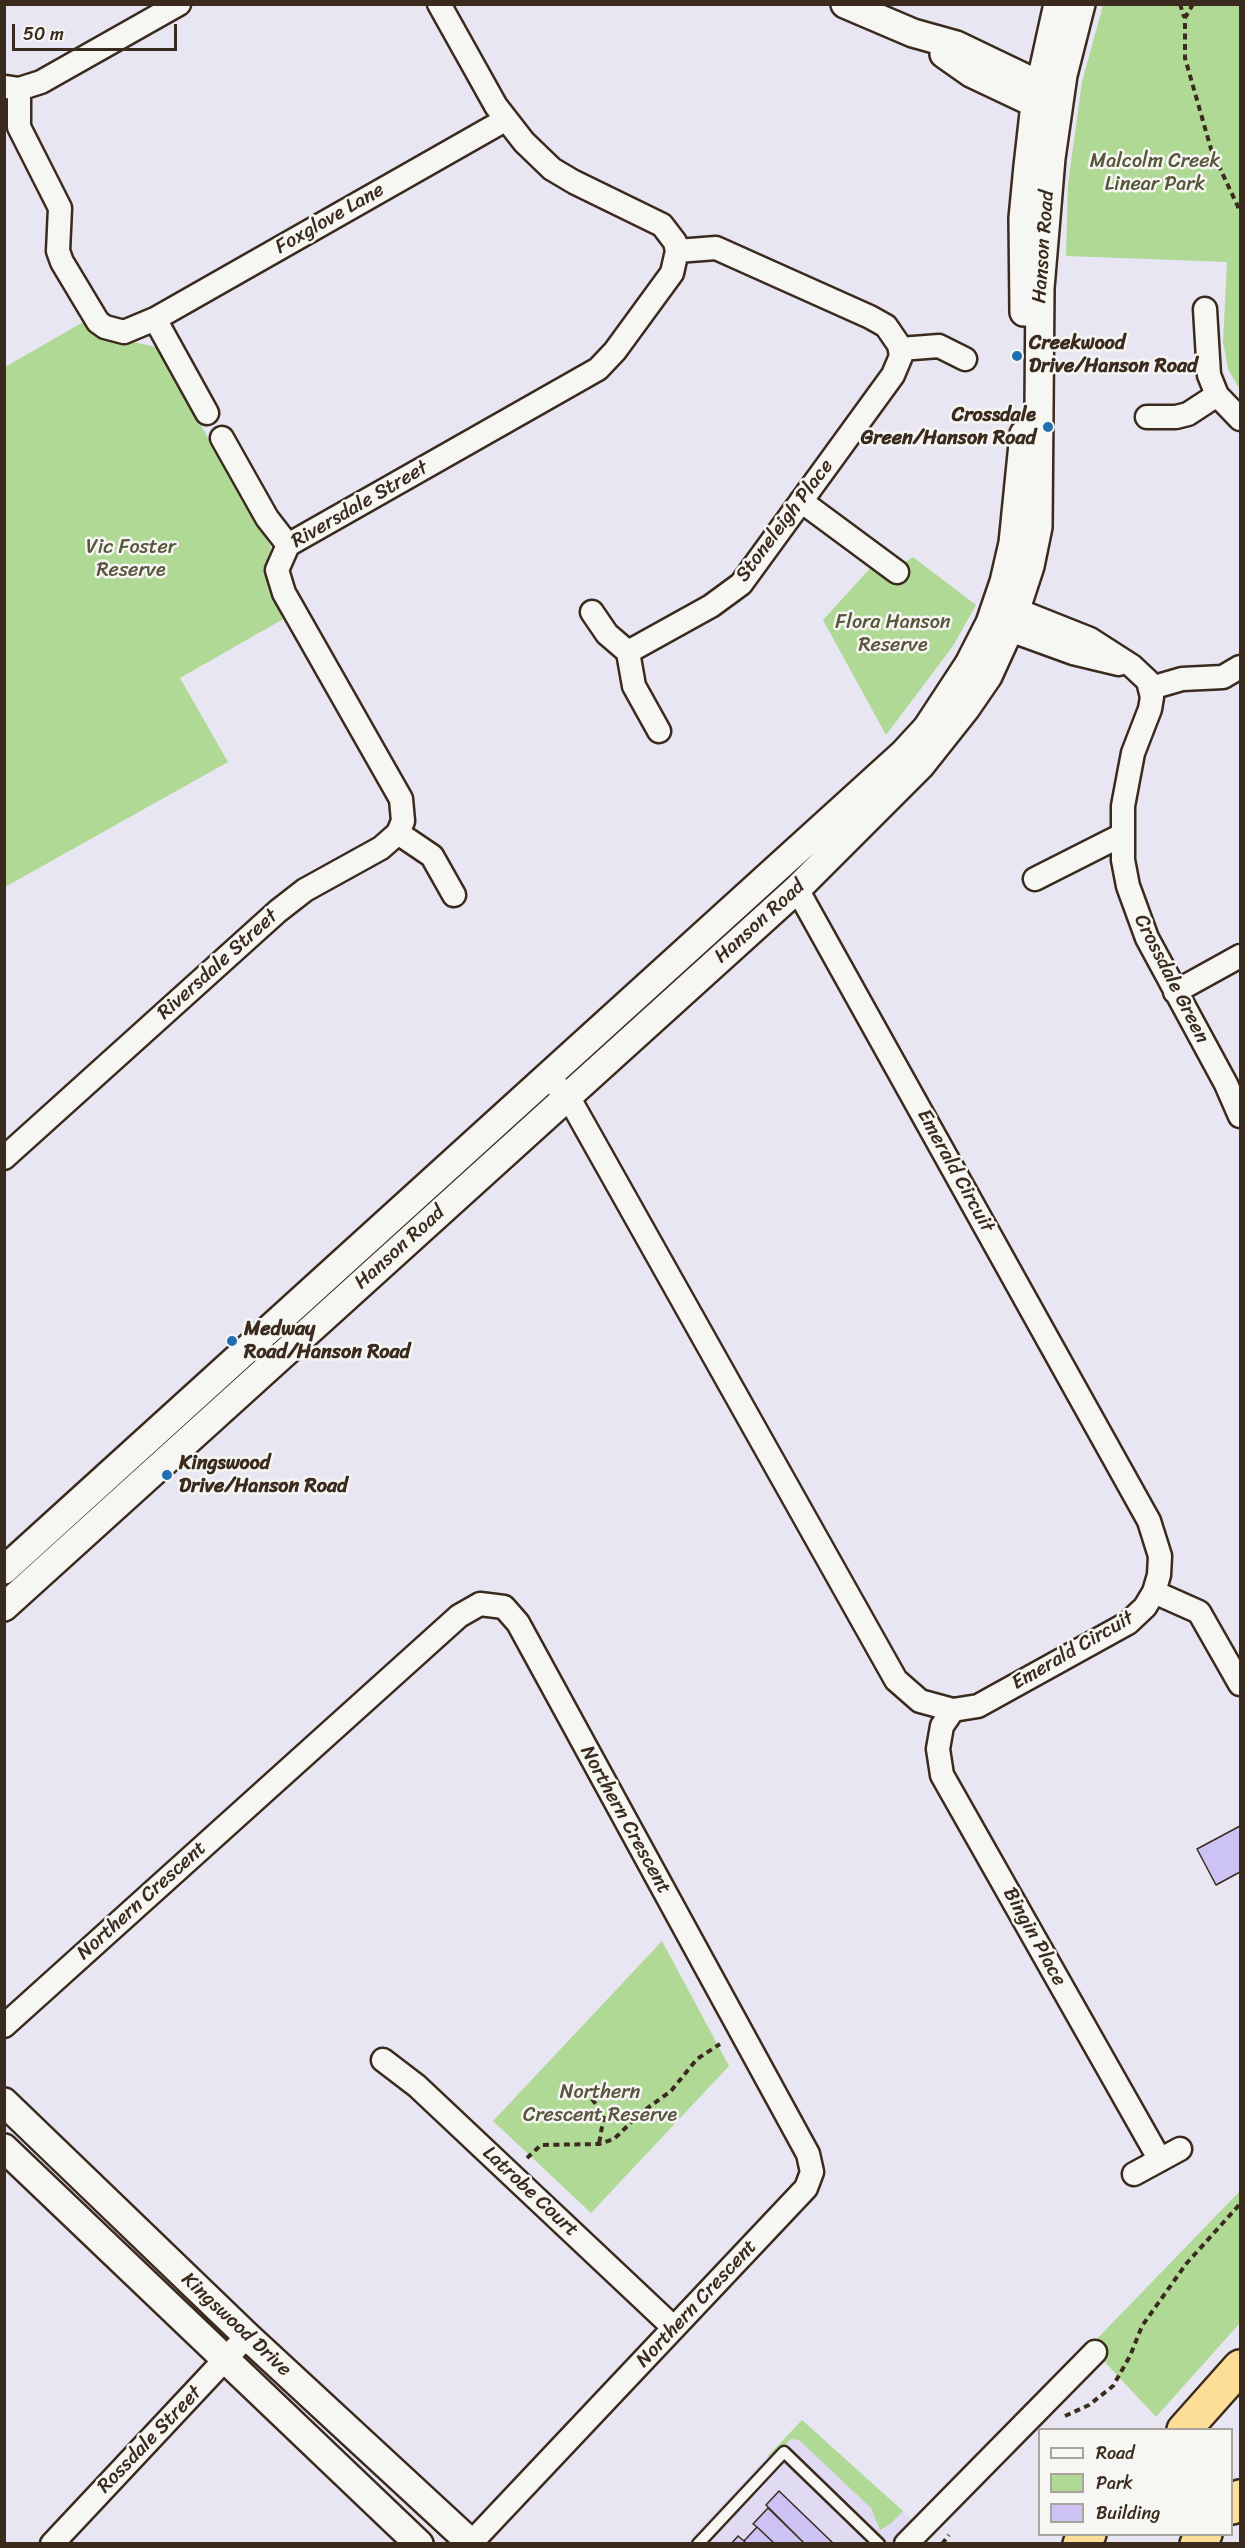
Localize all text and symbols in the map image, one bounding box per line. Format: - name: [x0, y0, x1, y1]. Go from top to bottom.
- scale bar: [15, 12, 180, 50]
- text: 50 m: [23, 18, 64, 50]
- park label: Malcolm Creek Linear Park: [1090, 150, 1220, 197]
- street label: Foxglove Lane: [271, 178, 389, 260]
- street label: Hanson Road: [1028, 190, 1060, 304]
- place label: Creekwood Drive/Hanson Road: [1029, 332, 1197, 379]
- marker: Creekwood Drive/Hanson Road: [1010, 349, 1024, 363]
- place label: Crossdale Green/Hanson Road: [861, 404, 1036, 451]
- marker: Crossdale Green/Hanson Road: [1041, 420, 1055, 434]
- street label: Stoneleigh Place: [731, 455, 839, 587]
- street label: Riversdale Street: [288, 456, 432, 554]
- park label: Vic Foster Reserve: [86, 536, 176, 583]
- park label: Flora Hanson Reserve: [835, 611, 951, 658]
- street label: Hanson Road: [710, 875, 810, 969]
- street label: Riversdale Street: [153, 905, 283, 1025]
- street label: Crossdale Green: [1128, 911, 1214, 1047]
- street label: Emerald Circuit: [911, 1105, 999, 1237]
- street label: Hanson Road: [350, 1201, 450, 1295]
- place label: Medway Road/Hanson Road: [244, 1318, 410, 1365]
- marker: Medway Road/Hanson Road: [225, 1334, 239, 1348]
- place label: Kingswood Drive/Hanson Road: [179, 1452, 347, 1499]
- marker: Kingswood Drive/Hanson Road: [160, 1468, 174, 1482]
- street label: Emerald Circuit: [1008, 1606, 1138, 1696]
- street label: Northern Crescent: [574, 1742, 676, 1898]
- street label: Northern Crescent: [72, 1837, 212, 1965]
- street label: Bingin Place: [997, 1884, 1071, 1990]
- park label: Northern Crescent Reserve: [523, 2081, 677, 2128]
- street label: Latrobe Court: [477, 2142, 583, 2242]
- street label: Northern Crescent: [632, 2235, 762, 2373]
- street label: Kingswood Drive: [176, 2268, 296, 2382]
- street label: Rossdale Street: [93, 2381, 207, 2499]
- legend: [1038, 2428, 1233, 2536]
- text: Road: [1096, 2437, 1135, 2469]
- text: Park: [1096, 2467, 1133, 2499]
- text: Building: [1096, 2497, 1160, 2529]

